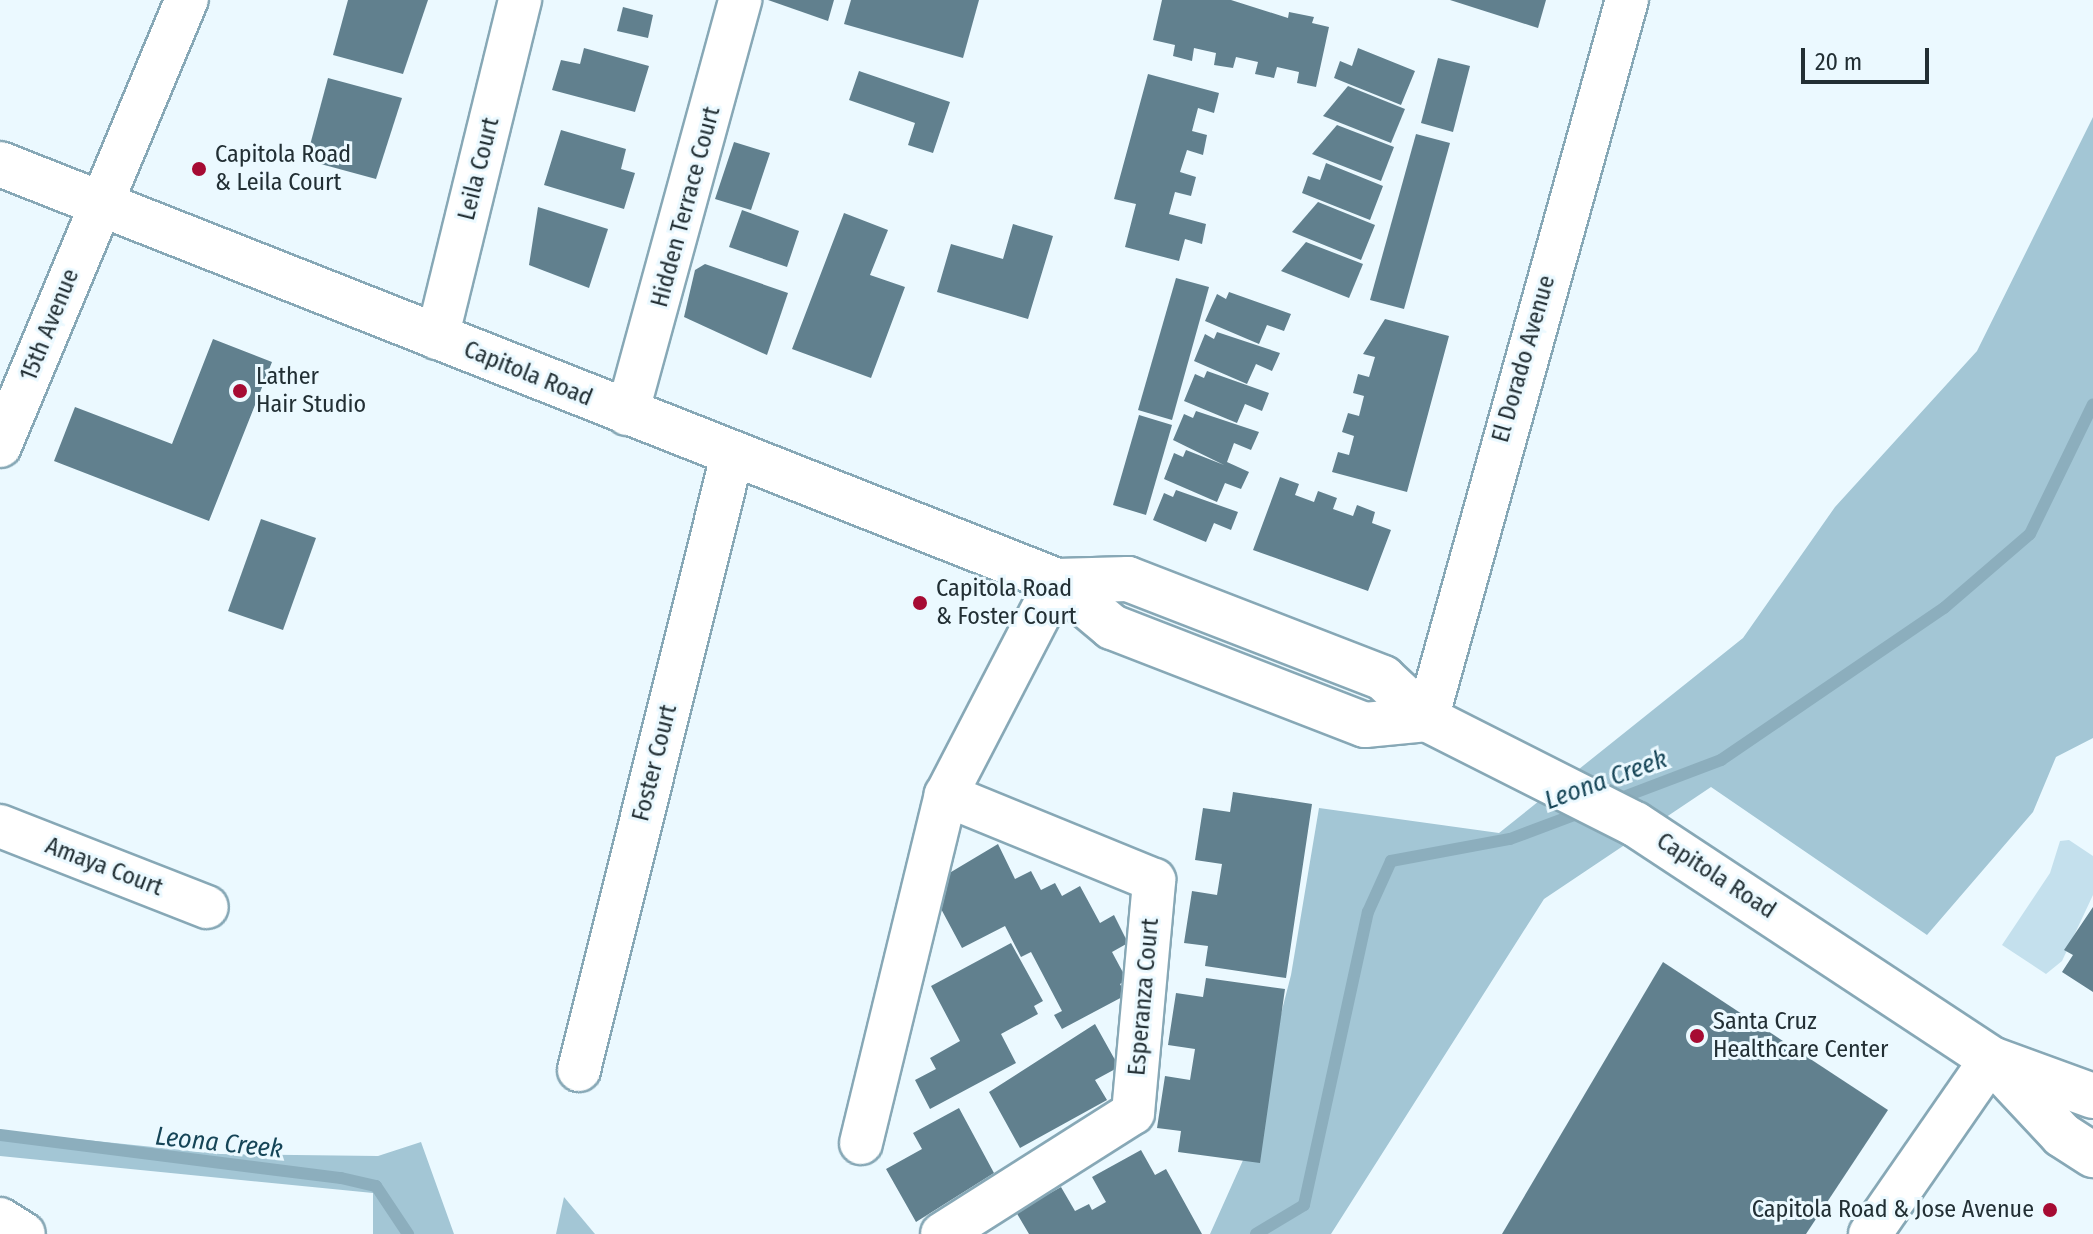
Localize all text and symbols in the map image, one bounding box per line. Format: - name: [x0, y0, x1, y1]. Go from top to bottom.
- scale bar: [1805, 32, 1933, 82]
- text: 20 m: [1815, 48, 1862, 76]
- street label: Hidden Terrace Court: [645, 104, 727, 310]
- street label: Leila Court: [452, 115, 506, 223]
- place label: Capitola Road & Leila Court: [215, 141, 351, 197]
- marker: Capitola Road & Leila Court: [190, 160, 208, 178]
- street label: 15th Avenue: [14, 265, 86, 385]
- street label: El Dorado Avenue: [1486, 272, 1562, 446]
- street label: Capitola Road: [460, 335, 596, 413]
- place label: Lather Hair Studio: [256, 363, 366, 419]
- marker: Lather Hair Studio: [231, 382, 249, 400]
- place label: Capitola Road & Foster Court: [936, 575, 1077, 631]
- marker: Capitola Road & Foster Court: [911, 594, 929, 612]
- street label: Foster Court: [627, 702, 683, 824]
- water label: Leona Creek: [1540, 743, 1672, 817]
- street label: Capitola Road: [1651, 827, 1781, 925]
- street label: Amaya Court: [41, 831, 167, 903]
- street label: Esperanza Court: [1123, 917, 1165, 1077]
- place label: Santa Cruz Healthcare Center: [1713, 1008, 1888, 1064]
- marker: Santa Cruz Healthcare Center: [1688, 1027, 1706, 1045]
- water label: Leona Creek: [154, 1121, 284, 1165]
- place label: Capitola Road & Jose Avenue: [1752, 1196, 2034, 1224]
- marker: Capitola Road & Jose Avenue: [2041, 1201, 2059, 1219]

